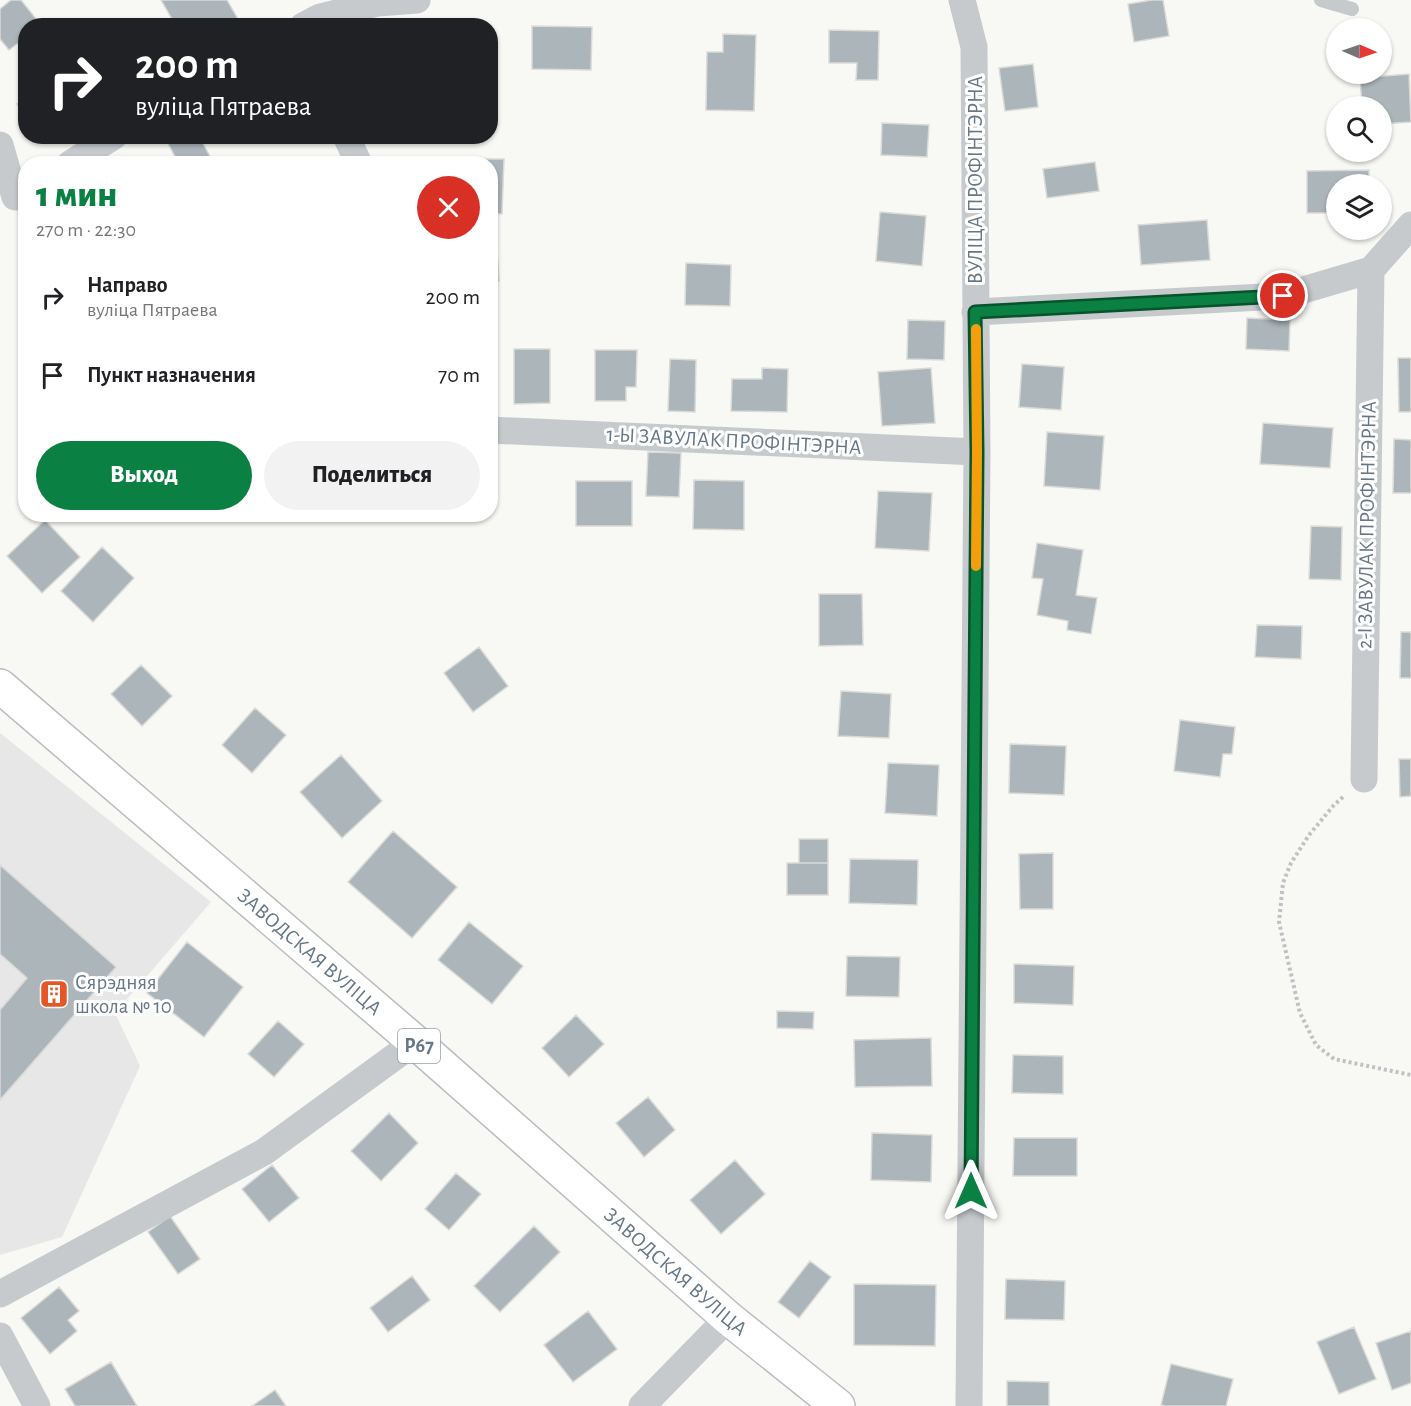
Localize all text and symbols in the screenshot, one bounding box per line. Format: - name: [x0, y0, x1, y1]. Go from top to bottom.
- north arrow: [1326, 18, 1392, 84]
- map controls: [1326, 18, 1392, 240]
- icon: right: [36, 42, 114, 120]
- text: 200 m: [135, 44, 239, 86]
- street label: ВУЛІЦА ПРОФІНТЭРНА: [965, 76, 986, 284]
- text: вуліца Пятраева: [135, 93, 311, 120]
- button: search: [1326, 96, 1392, 162]
- button: layers: [1326, 174, 1392, 240]
- button: close: [417, 176, 480, 239]
- text: 1 мин: [36, 177, 118, 213]
- text: 270 m · 22:30: [36, 220, 136, 240]
- pin: [1257, 270, 1308, 321]
- text: Направо: [87, 274, 168, 296]
- icon: arrive: [1266, 279, 1299, 312]
- icon: right: [36, 281, 69, 314]
- text: 200 m: [426, 286, 480, 308]
- text: вуліца Пятраева: [87, 300, 218, 320]
- icon: arrive: [36, 359, 69, 392]
- text: Пункт назначения: [87, 364, 256, 386]
- text: 70 m: [438, 364, 480, 386]
- street label: 2-І ЗАВУЛАК ПРОФІНТЭРНА: [1354, 401, 1380, 649]
- street label: 1-Ы ЗАВУЛАК ПРОФІНТЭРНА: [606, 424, 862, 458]
- button: Выход: [36, 441, 252, 510]
- button: Поделиться: [264, 441, 480, 510]
- street label: ЗАВОДСКАЯ ВУЛІЦА: [234, 884, 386, 1019]
- place label: Сярэдняя школа № 10: [75, 972, 172, 1017]
- building icon: Сярэдняя школа № 10: [38, 978, 70, 1010]
- road number: Р67: [398, 1029, 440, 1063]
- position arrow: [939, 1159, 1003, 1223]
- street label: ЗАВОДСКАЯ ВУЛІЦА: [600, 1203, 751, 1339]

